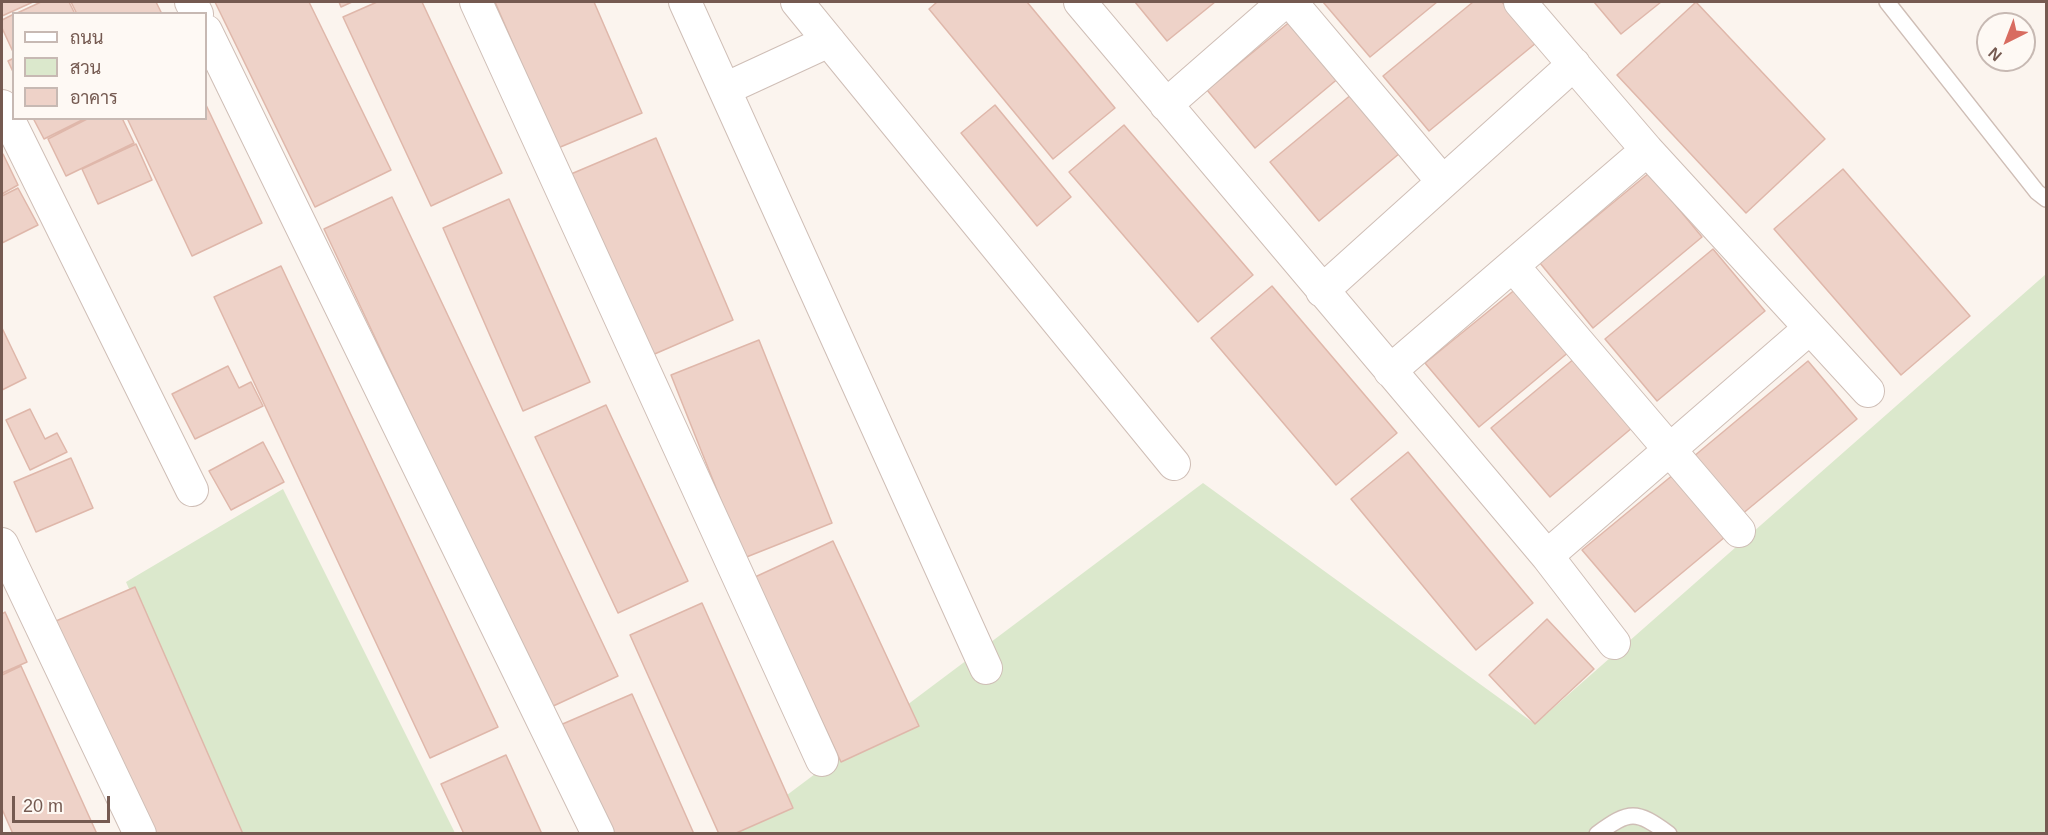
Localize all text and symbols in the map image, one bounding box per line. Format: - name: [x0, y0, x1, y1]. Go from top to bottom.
- legend: [12, 12, 207, 120]
- north arrow: [1976, 12, 2036, 72]
- text: ถนน: [70, 28, 103, 48]
- text: N: [1985, 44, 2005, 64]
- text: สวน: [70, 58, 101, 78]
- text: อาคาร: [70, 88, 118, 108]
- scale bar: [15, 784, 112, 822]
- text: 20 m: [23, 796, 63, 816]

